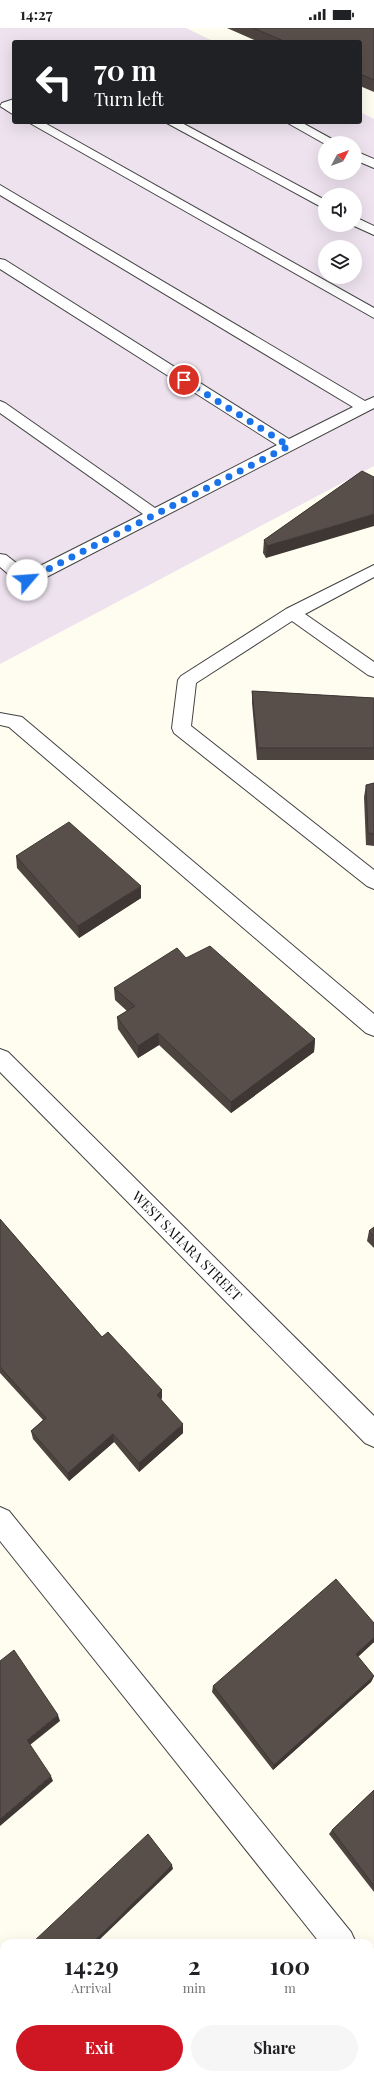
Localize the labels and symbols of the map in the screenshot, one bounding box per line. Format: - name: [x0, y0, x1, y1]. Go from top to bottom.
- north arrow: [318, 136, 362, 180]
- pin: [167, 363, 201, 397]
- position arrow: [6, 559, 48, 601]
- street label: WEST SAHARA STREET: [128, 1186, 247, 1305]

